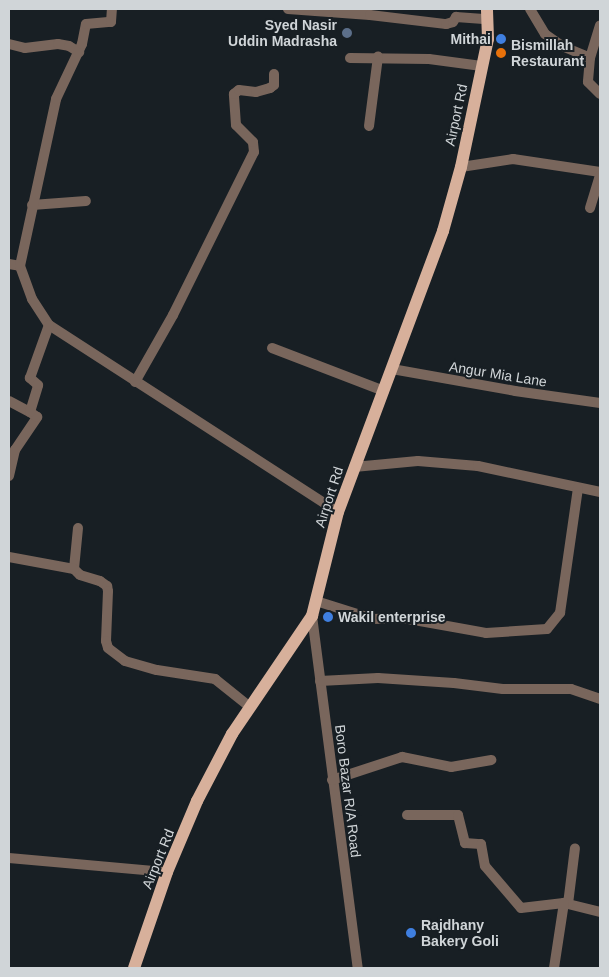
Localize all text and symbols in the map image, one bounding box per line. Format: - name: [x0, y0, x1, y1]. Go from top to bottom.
- place label: Syed Nasir Uddin Madrasha: [228, 17, 337, 49]
- marker: Syed Nasir Uddin Madrasha: [341, 27, 353, 39]
- place label: Mithai: [451, 31, 491, 47]
- marker: Mithai: [495, 33, 507, 45]
- place label: Bismillah Restaurant: [511, 37, 584, 70]
- marker: Bismillah Restaurant: [495, 47, 507, 59]
- street label: Airport Rd: [441, 82, 471, 148]
- street label: Angur Mia Lane: [448, 358, 548, 390]
- street label: Airport Rd: [311, 464, 347, 530]
- place label: Wakil enterprise: [338, 609, 446, 625]
- marker: Wakil enterprise: [322, 611, 334, 623]
- street label: Boro Bazar R/A Road: [331, 723, 365, 859]
- street label: Airport Rd: [138, 827, 178, 891]
- place label: Rajdhany Bakery Goli: [421, 917, 499, 950]
- marker: Rajdhany Bakery Goli: [405, 927, 417, 939]

